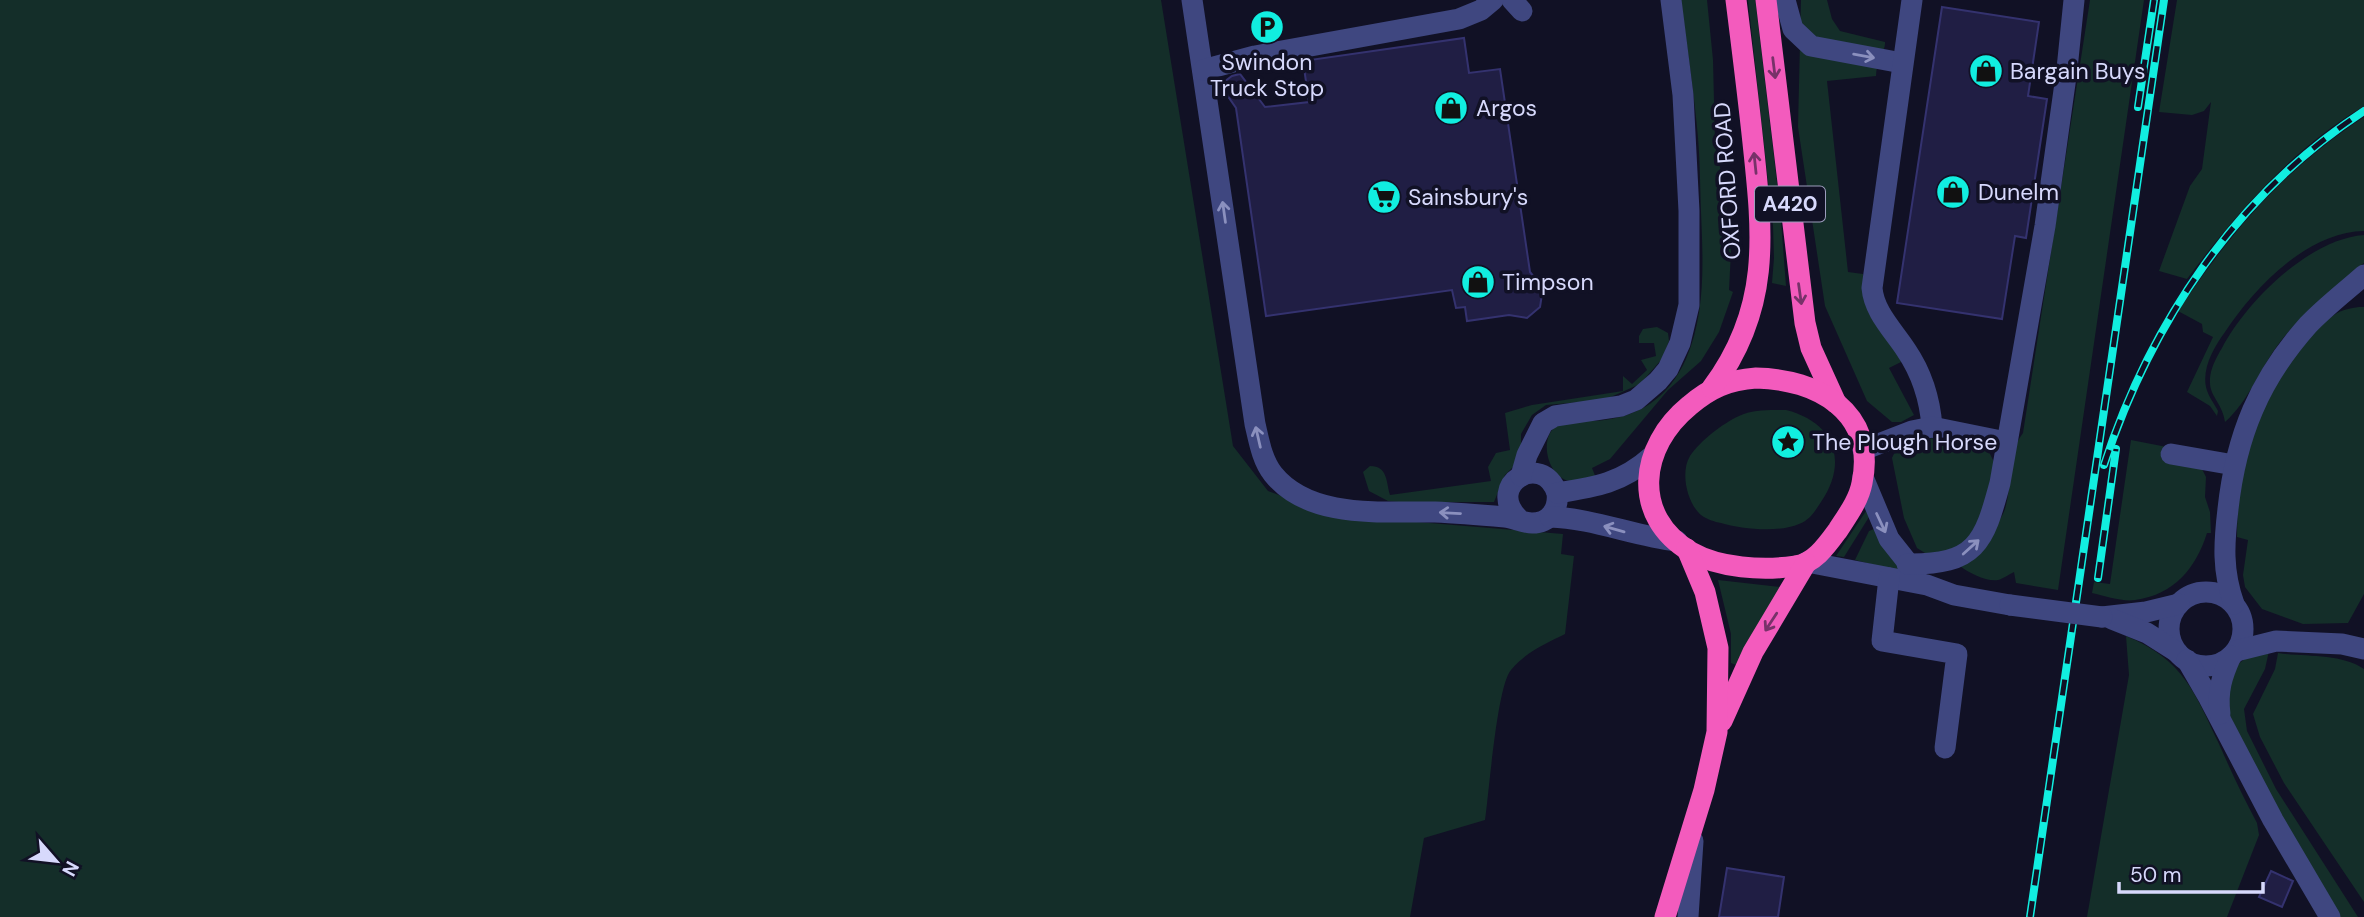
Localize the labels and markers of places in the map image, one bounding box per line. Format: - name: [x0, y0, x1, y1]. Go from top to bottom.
- parking icon: Swindon Truck Stop: [1248, 8, 1286, 46]
- place label: Swindon Truck Stop: [1210, 47, 1324, 103]
- shop icon: Bargain Buys: [1967, 52, 2005, 90]
- place label: Bargain Buys: [2010, 56, 2146, 86]
- shop icon: Argos: [1432, 89, 1470, 127]
- place label: Argos: [1476, 93, 1537, 123]
- shop icon: Dunelm: [1934, 173, 1972, 211]
- place label: Dunelm: [1978, 177, 2059, 207]
- supermarket icon: Sainsbury's: [1365, 178, 1403, 216]
- place label: Sainsbury's: [1408, 182, 1528, 212]
- shop icon: Timpson: [1459, 263, 1497, 301]
- place label: Timpson: [1502, 267, 1594, 297]
- place icon: The Plough Horse: [1769, 423, 1807, 461]
- place label: The Plough Horse: [1812, 427, 1997, 457]

